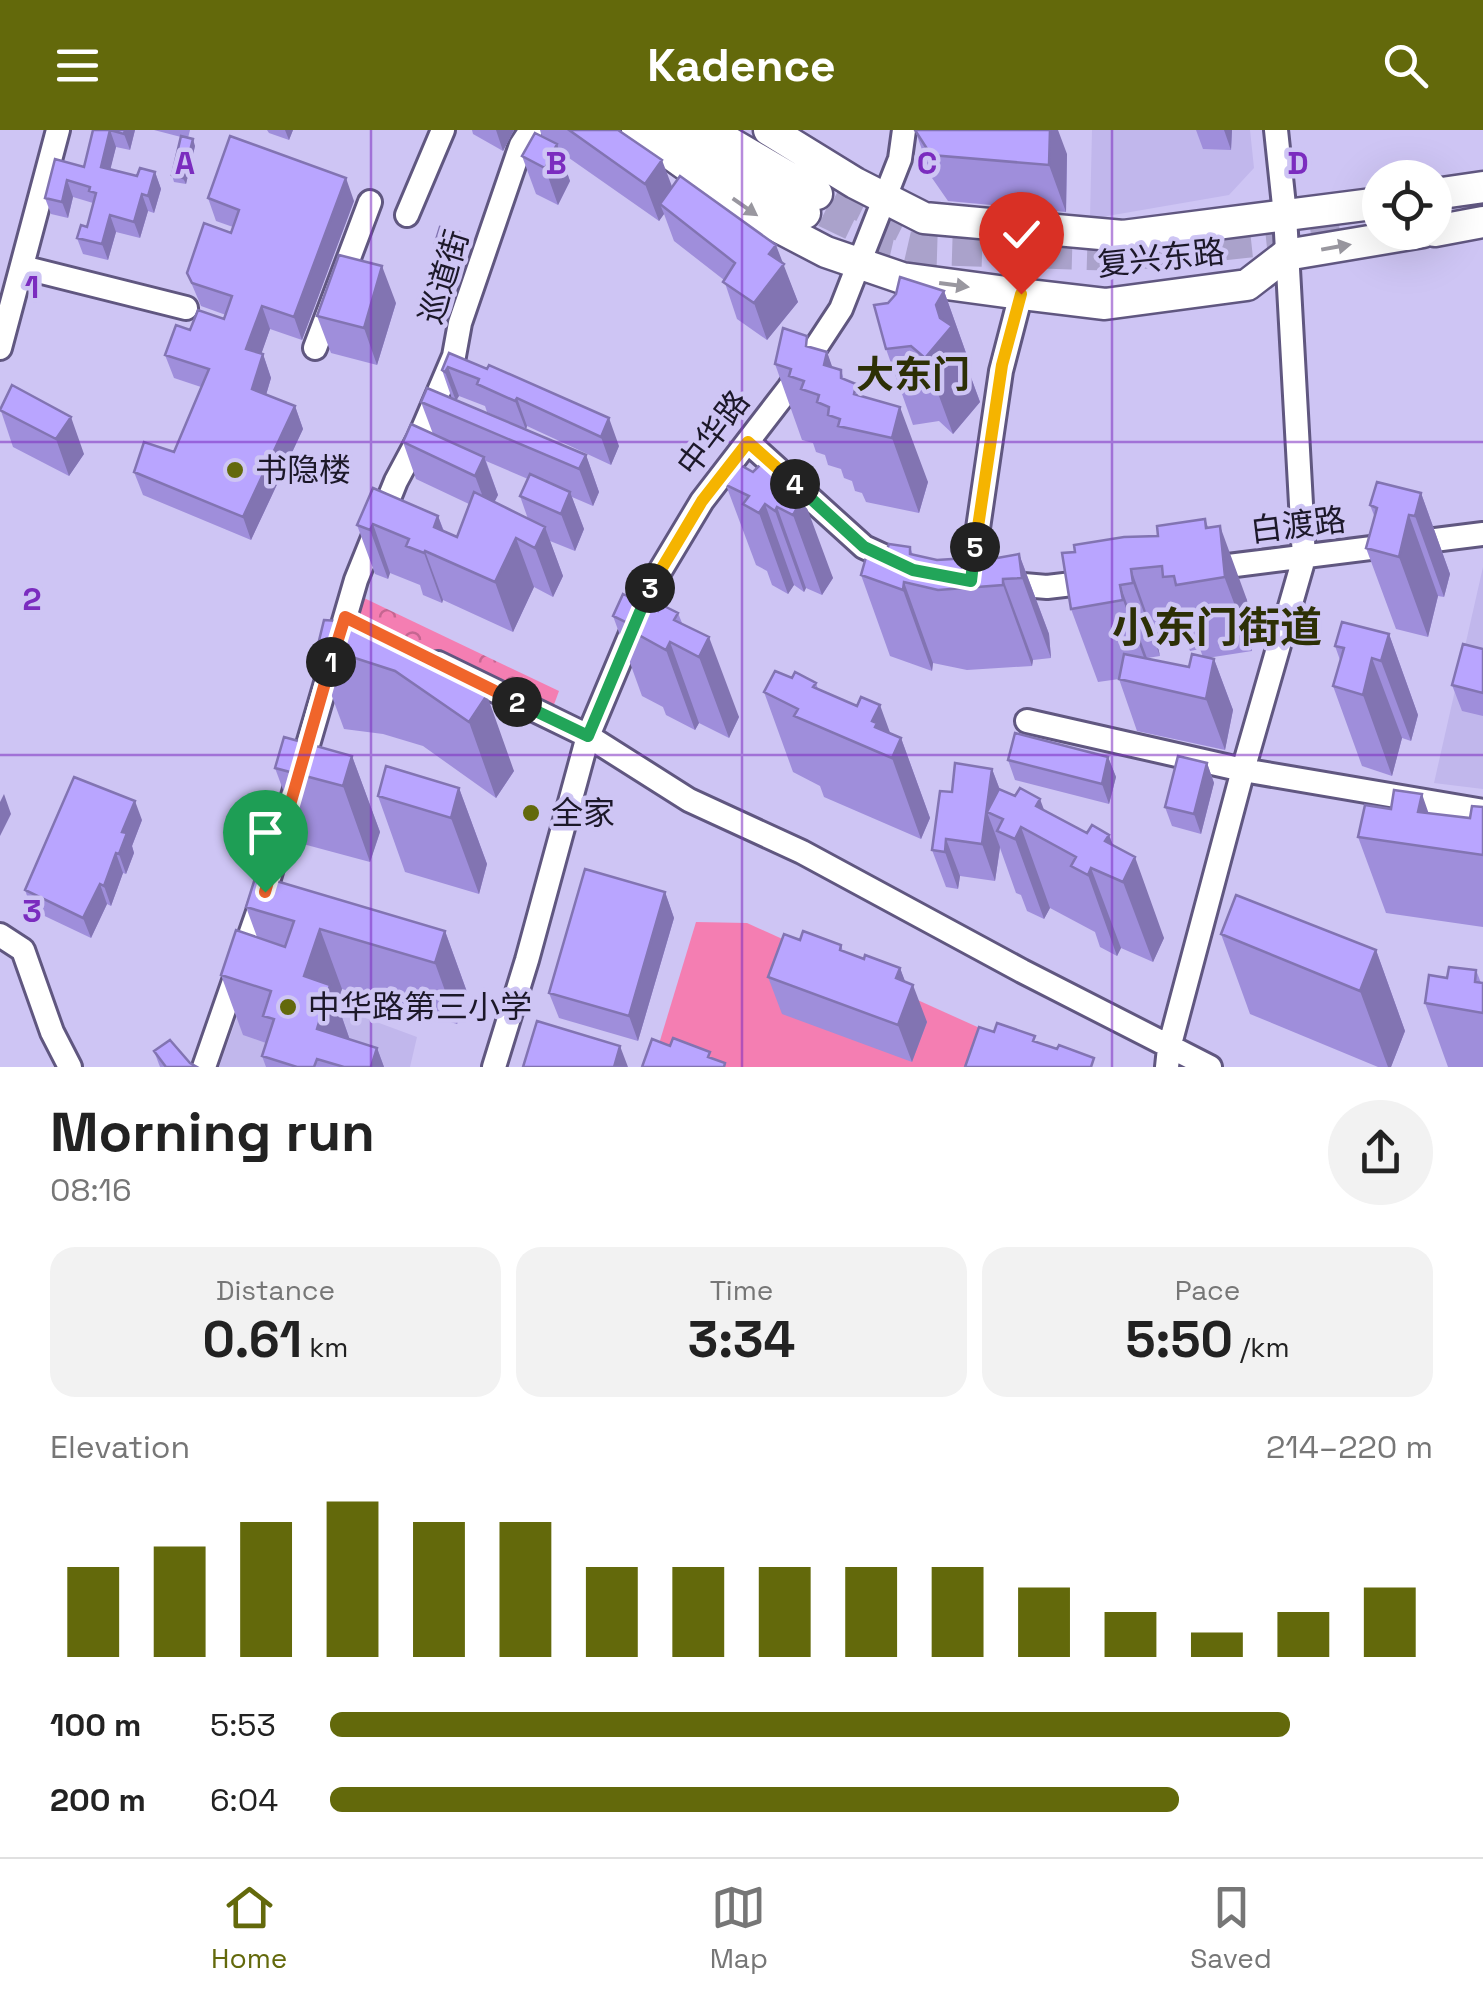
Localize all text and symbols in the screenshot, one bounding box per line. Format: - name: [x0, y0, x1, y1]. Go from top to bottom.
- text: Kadence: [647, 37, 836, 94]
- icon: menu: [50, 38, 105, 93]
- icon: search: [1378, 38, 1433, 93]
- text: A: [175, 143, 195, 183]
- text: B: [545, 143, 567, 183]
- text: C: [917, 143, 937, 183]
- text: D: [1287, 143, 1309, 183]
- map controls: [1362, 160, 1452, 250]
- button: locate: [1362, 160, 1452, 250]
- pin: [979, 192, 1064, 295]
- one-way arrow: [732, 197, 758, 216]
- icon: check: [994, 207, 1049, 262]
- street label: 巡道街: [411, 225, 477, 329]
- street label: 复兴东路: [1095, 231, 1227, 285]
- one-way arrow: [1321, 239, 1352, 254]
- text: 1: [25, 267, 39, 307]
- one-way arrow: [938, 277, 970, 293]
- district label: 大东门: [856, 351, 970, 399]
- street label: 中华路: [668, 383, 758, 483]
- place label: 书隐楼: [255, 450, 351, 490]
- marker: 书隐楼: [224, 459, 246, 481]
- pin: 4: [770, 459, 820, 509]
- text: 4: [786, 466, 804, 502]
- street label: 白渡路: [1248, 499, 1348, 551]
- pin: 5: [950, 522, 1000, 572]
- text: 5: [967, 529, 983, 565]
- pin: 3: [625, 563, 675, 613]
- text: 3: [641, 570, 659, 606]
- text: 2: [22, 579, 42, 619]
- district label: 小东门街道: [1112, 601, 1322, 654]
- pin: 1: [306, 637, 356, 687]
- text: 1: [325, 644, 337, 680]
- pin: 2: [492, 677, 542, 727]
- text: 2: [509, 684, 525, 720]
- pin: [223, 790, 308, 893]
- place label: 全家: [551, 793, 615, 833]
- marker: 全家: [520, 802, 542, 824]
- icon: arrive: [238, 805, 293, 860]
- text: 3: [22, 891, 42, 931]
- place label: 中华路第三小学: [308, 987, 532, 1027]
- marker: 中华路第三小学: [277, 996, 299, 1018]
- text: Morning run: [50, 1097, 375, 1167]
- button: share: [1328, 1100, 1433, 1205]
- text: 08:16: [50, 1170, 132, 1210]
- text: Distance: [216, 1272, 335, 1308]
- text: Time: [710, 1272, 773, 1308]
- text: Pace: [1175, 1272, 1240, 1308]
- text: 0.61: [203, 1308, 302, 1372]
- text: 3:34: [688, 1308, 795, 1372]
- text: 5:50: [1125, 1308, 1233, 1372]
- text: km: [302, 1329, 348, 1365]
- text: /km: [1233, 1329, 1290, 1365]
- text: Elevation: [50, 1427, 190, 1467]
- text: 214–220 m: [1266, 1427, 1433, 1467]
- text: 100 m: [50, 1705, 141, 1745]
- text: 5:53: [210, 1705, 276, 1745]
- text: 200 m: [50, 1780, 146, 1820]
- text: 6:04: [210, 1780, 278, 1820]
- tab: Home: [211, 1880, 287, 1976]
- tab: Map: [710, 1880, 768, 1976]
- tab: Saved: [1190, 1880, 1272, 1976]

